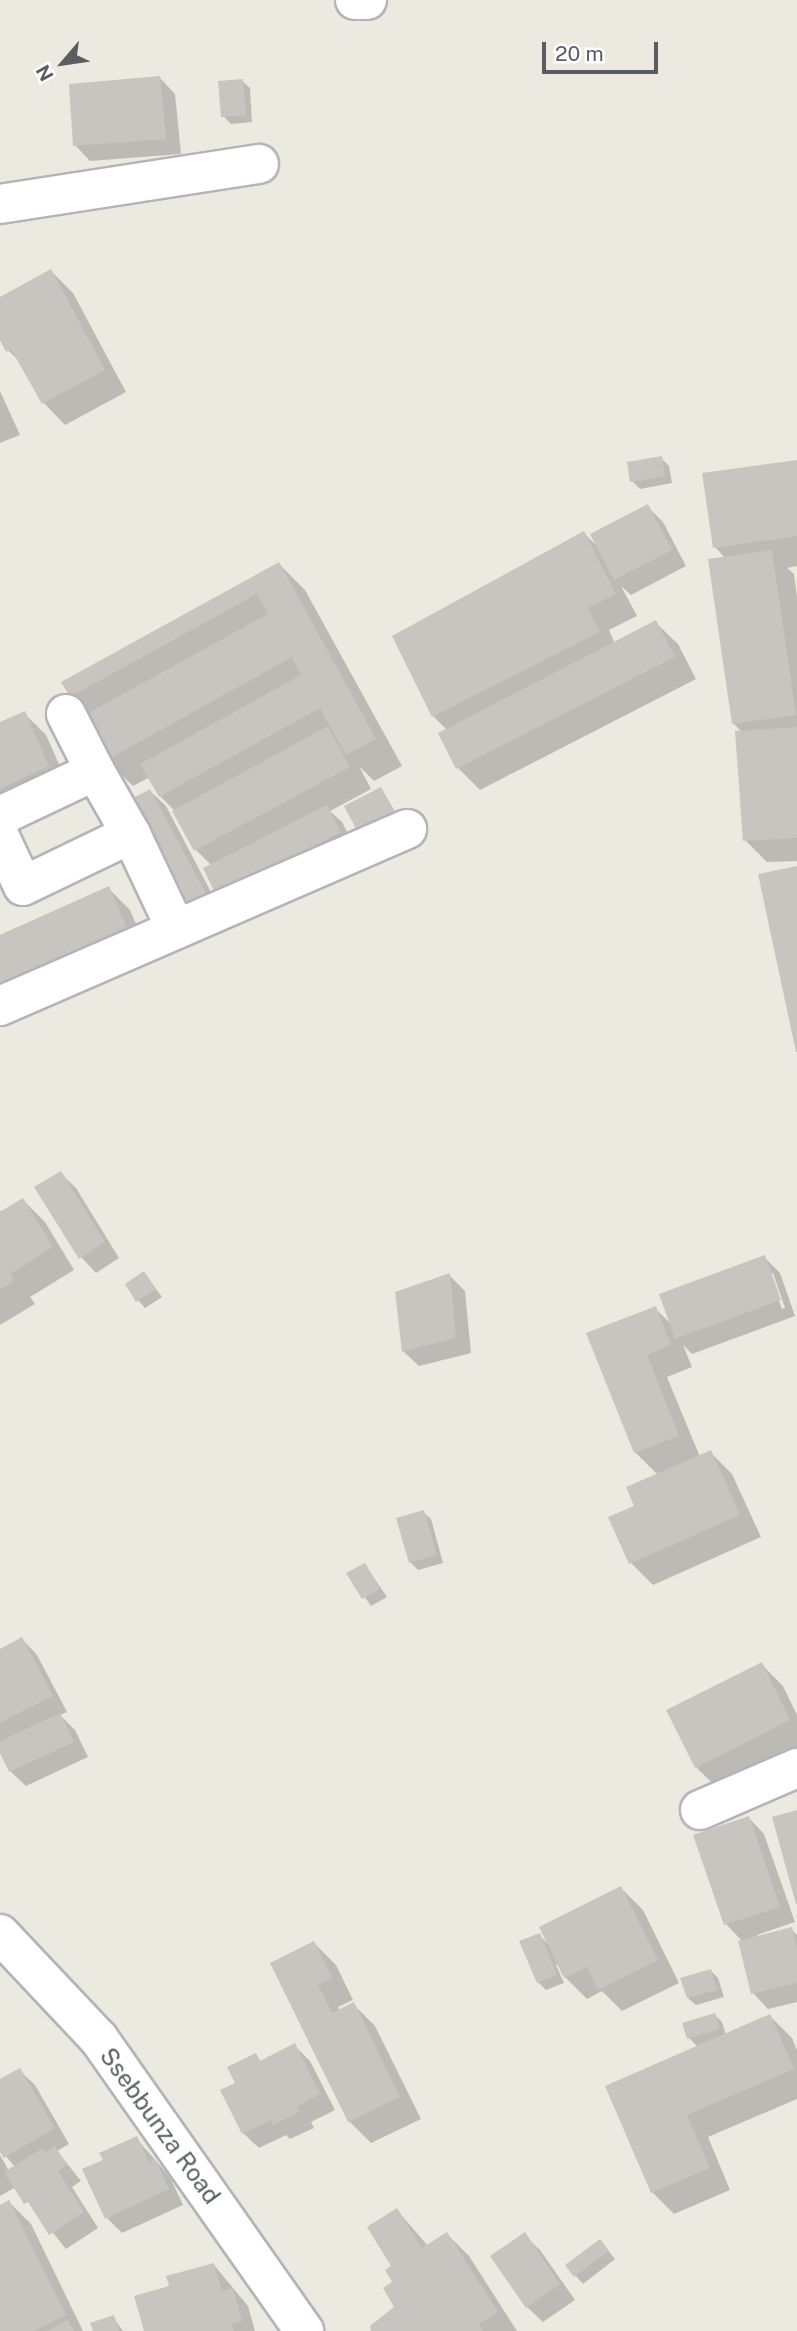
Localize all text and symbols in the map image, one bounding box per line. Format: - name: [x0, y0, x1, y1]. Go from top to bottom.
- north arrow: [28, 28, 98, 98]
- scale bar: [545, 28, 660, 72]
- text: 20 m: [555, 41, 604, 66]
- text: N: [31, 61, 58, 85]
- street label: Ssebbunza Road: [94, 2042, 226, 2210]

